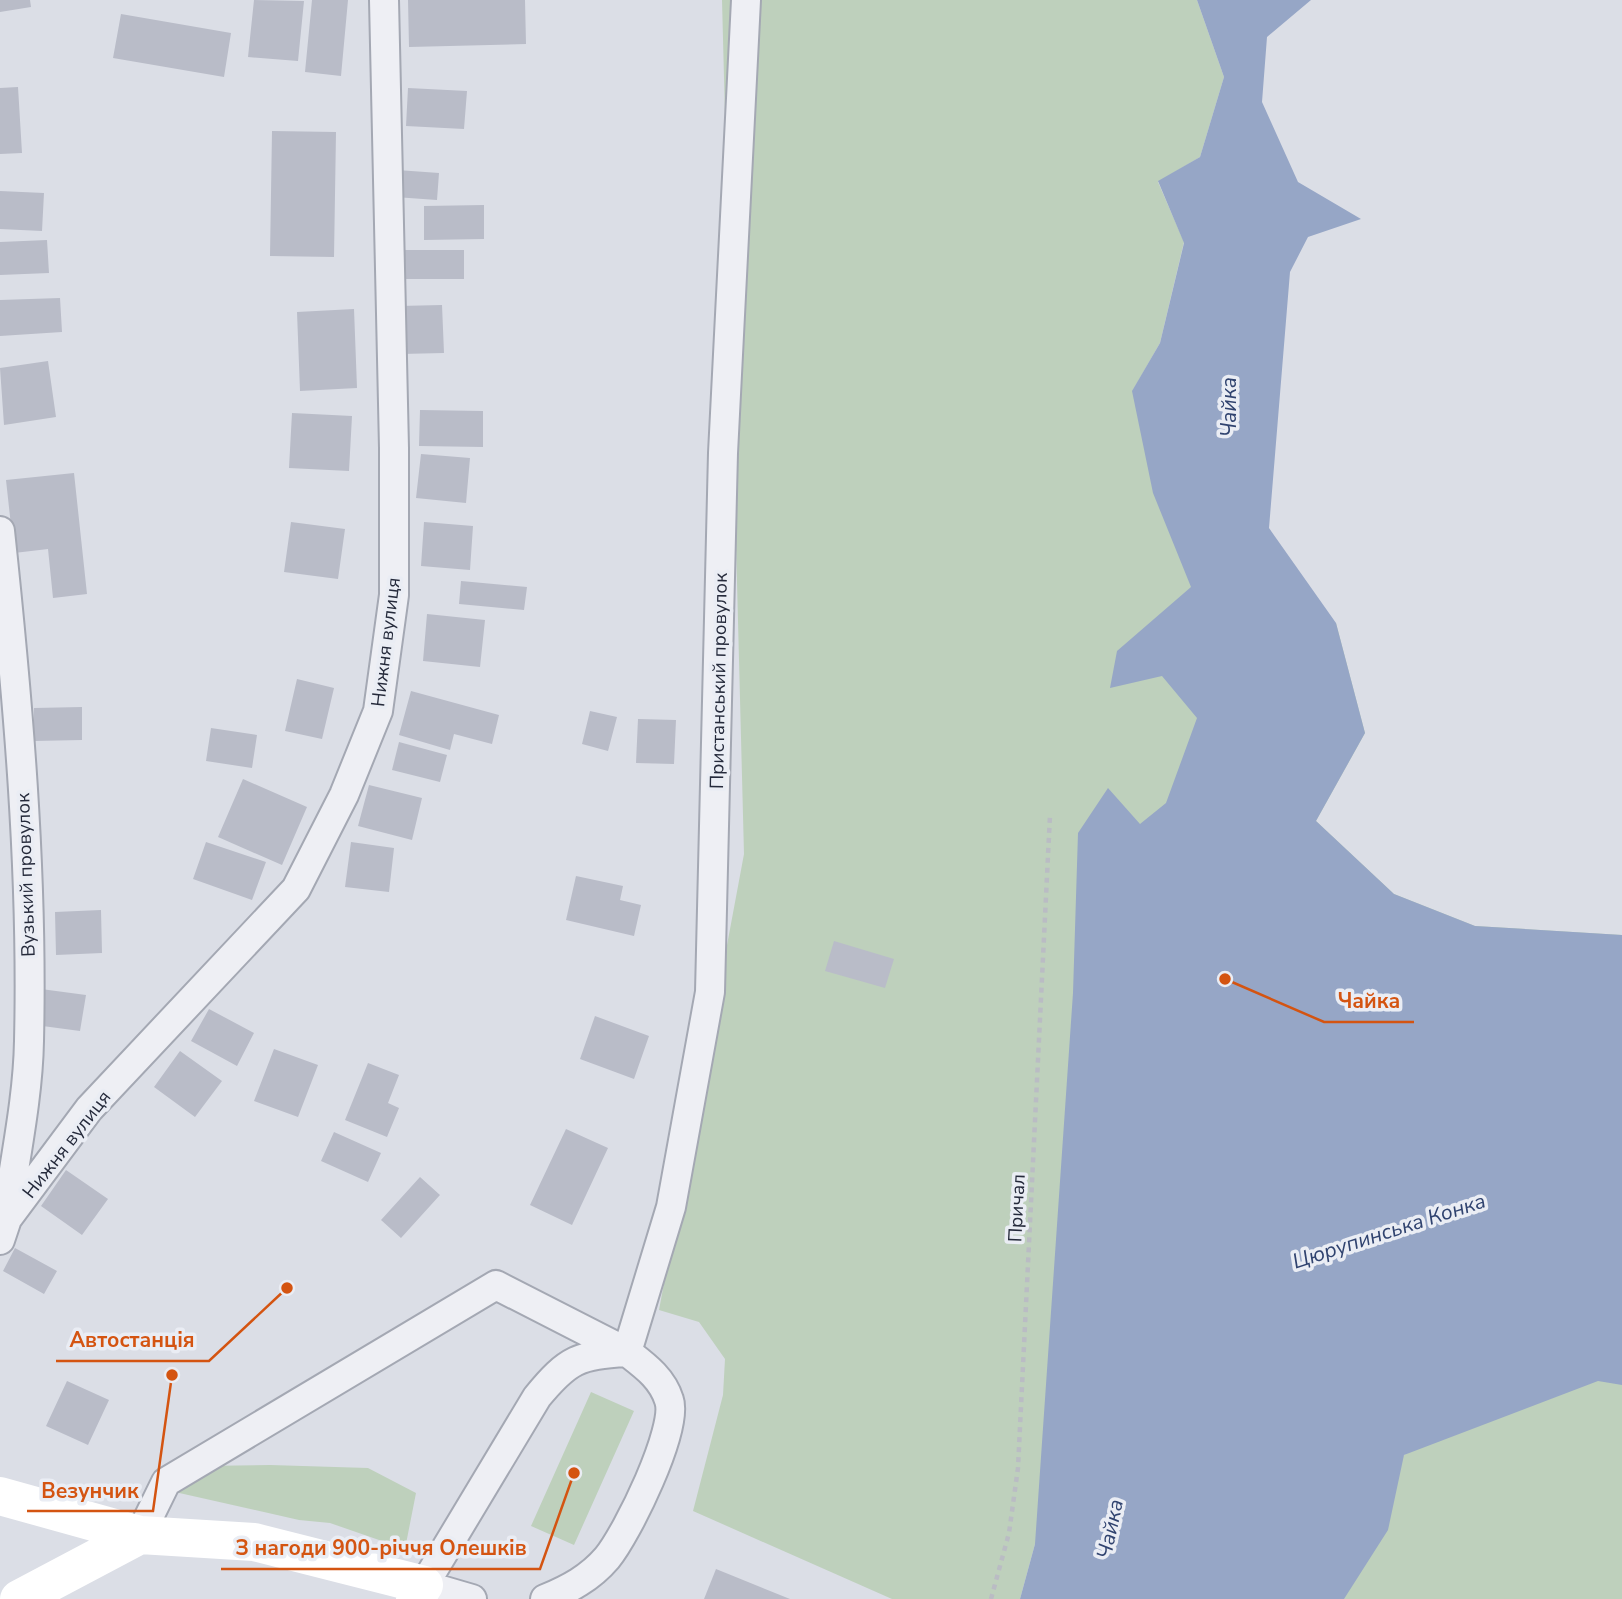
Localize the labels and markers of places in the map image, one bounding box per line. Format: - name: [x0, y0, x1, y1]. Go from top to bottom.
- callout: Чайка: [1324, 980, 1414, 1022]
- callout: Автостанція: [56, 1319, 209, 1361]
- callout: Везунчик: [27, 1469, 153, 1511]
- callout: З нагоди 900-річчя Олешків: [221, 1527, 540, 1569]

